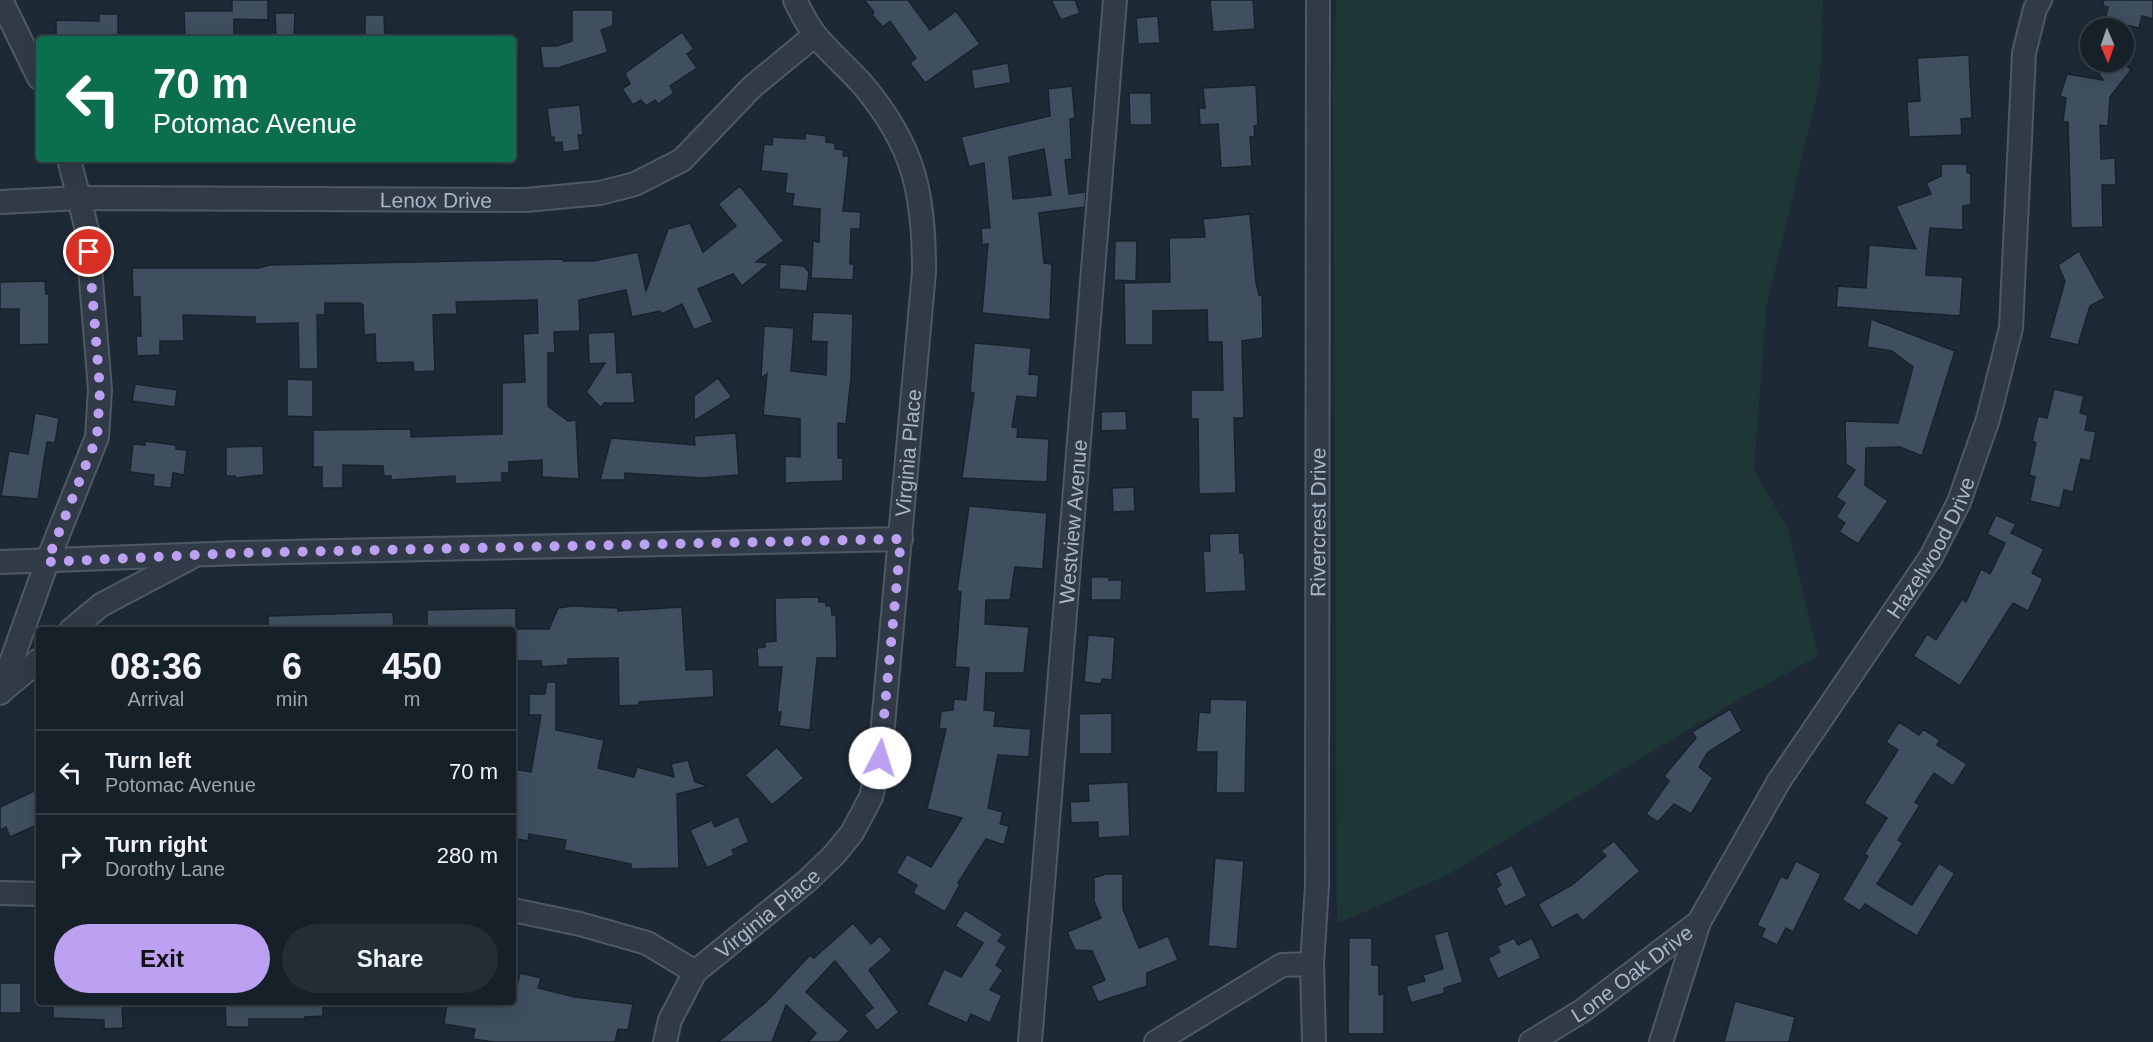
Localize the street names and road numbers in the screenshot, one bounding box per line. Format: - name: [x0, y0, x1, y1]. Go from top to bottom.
- street label: Lenox Drive: [380, 188, 492, 211]
- street label: Virginia Place: [890, 388, 925, 518]
- street label: Westview Avenue: [1054, 439, 1091, 605]
- street label: Rivercrest Drive: [1306, 447, 1329, 597]
- street label: Hazelwood Drive: [1882, 474, 1978, 622]
- street label: Virginia Place: [710, 864, 824, 962]
- street label: Lone Oak Drive: [1567, 920, 1697, 1026]

